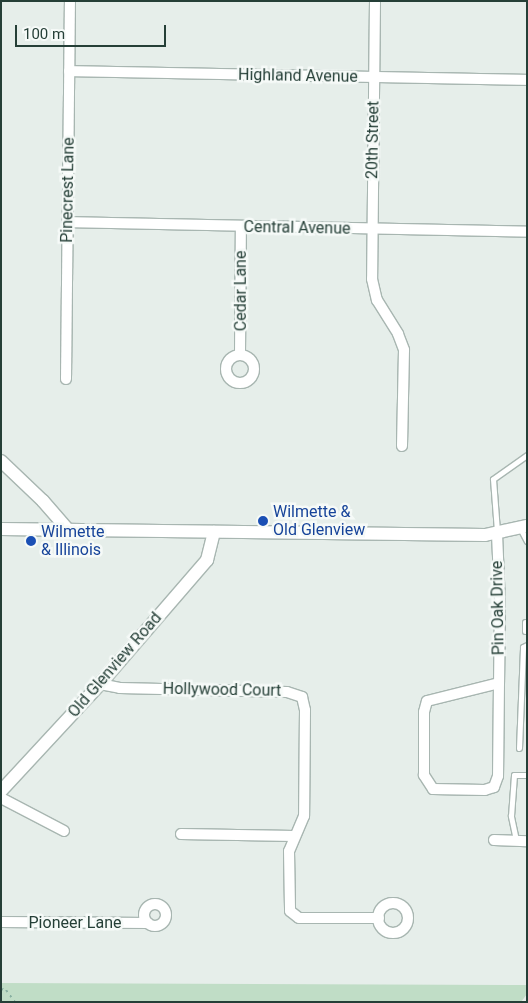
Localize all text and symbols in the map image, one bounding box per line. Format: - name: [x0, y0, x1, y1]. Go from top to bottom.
- scale bar: [18, 15, 169, 47]
- text: 100 m: [23, 25, 65, 43]
- street label: Highland Avenue: [238, 65, 358, 87]
- street label: 20th Street: [363, 101, 383, 179]
- street label: Pinecrest Lane: [57, 137, 79, 243]
- street label: Central Avenue: [243, 217, 351, 239]
- street label: Cedar Lane: [231, 251, 251, 331]
- place label: Wilmette & Old Glenview: [273, 502, 365, 540]
- marker: Wilmette & Old Glenview: [257, 515, 269, 527]
- place label: Wilmette & Illinois: [41, 522, 104, 560]
- marker: Wilmette & Illinois: [25, 535, 37, 547]
- street label: Pin Oak Drive: [488, 561, 508, 655]
- street label: Old Glenview Road: [64, 609, 166, 721]
- street label: Hollywood Court: [163, 679, 281, 701]
- street label: Pioneer Lane: [29, 913, 121, 933]

